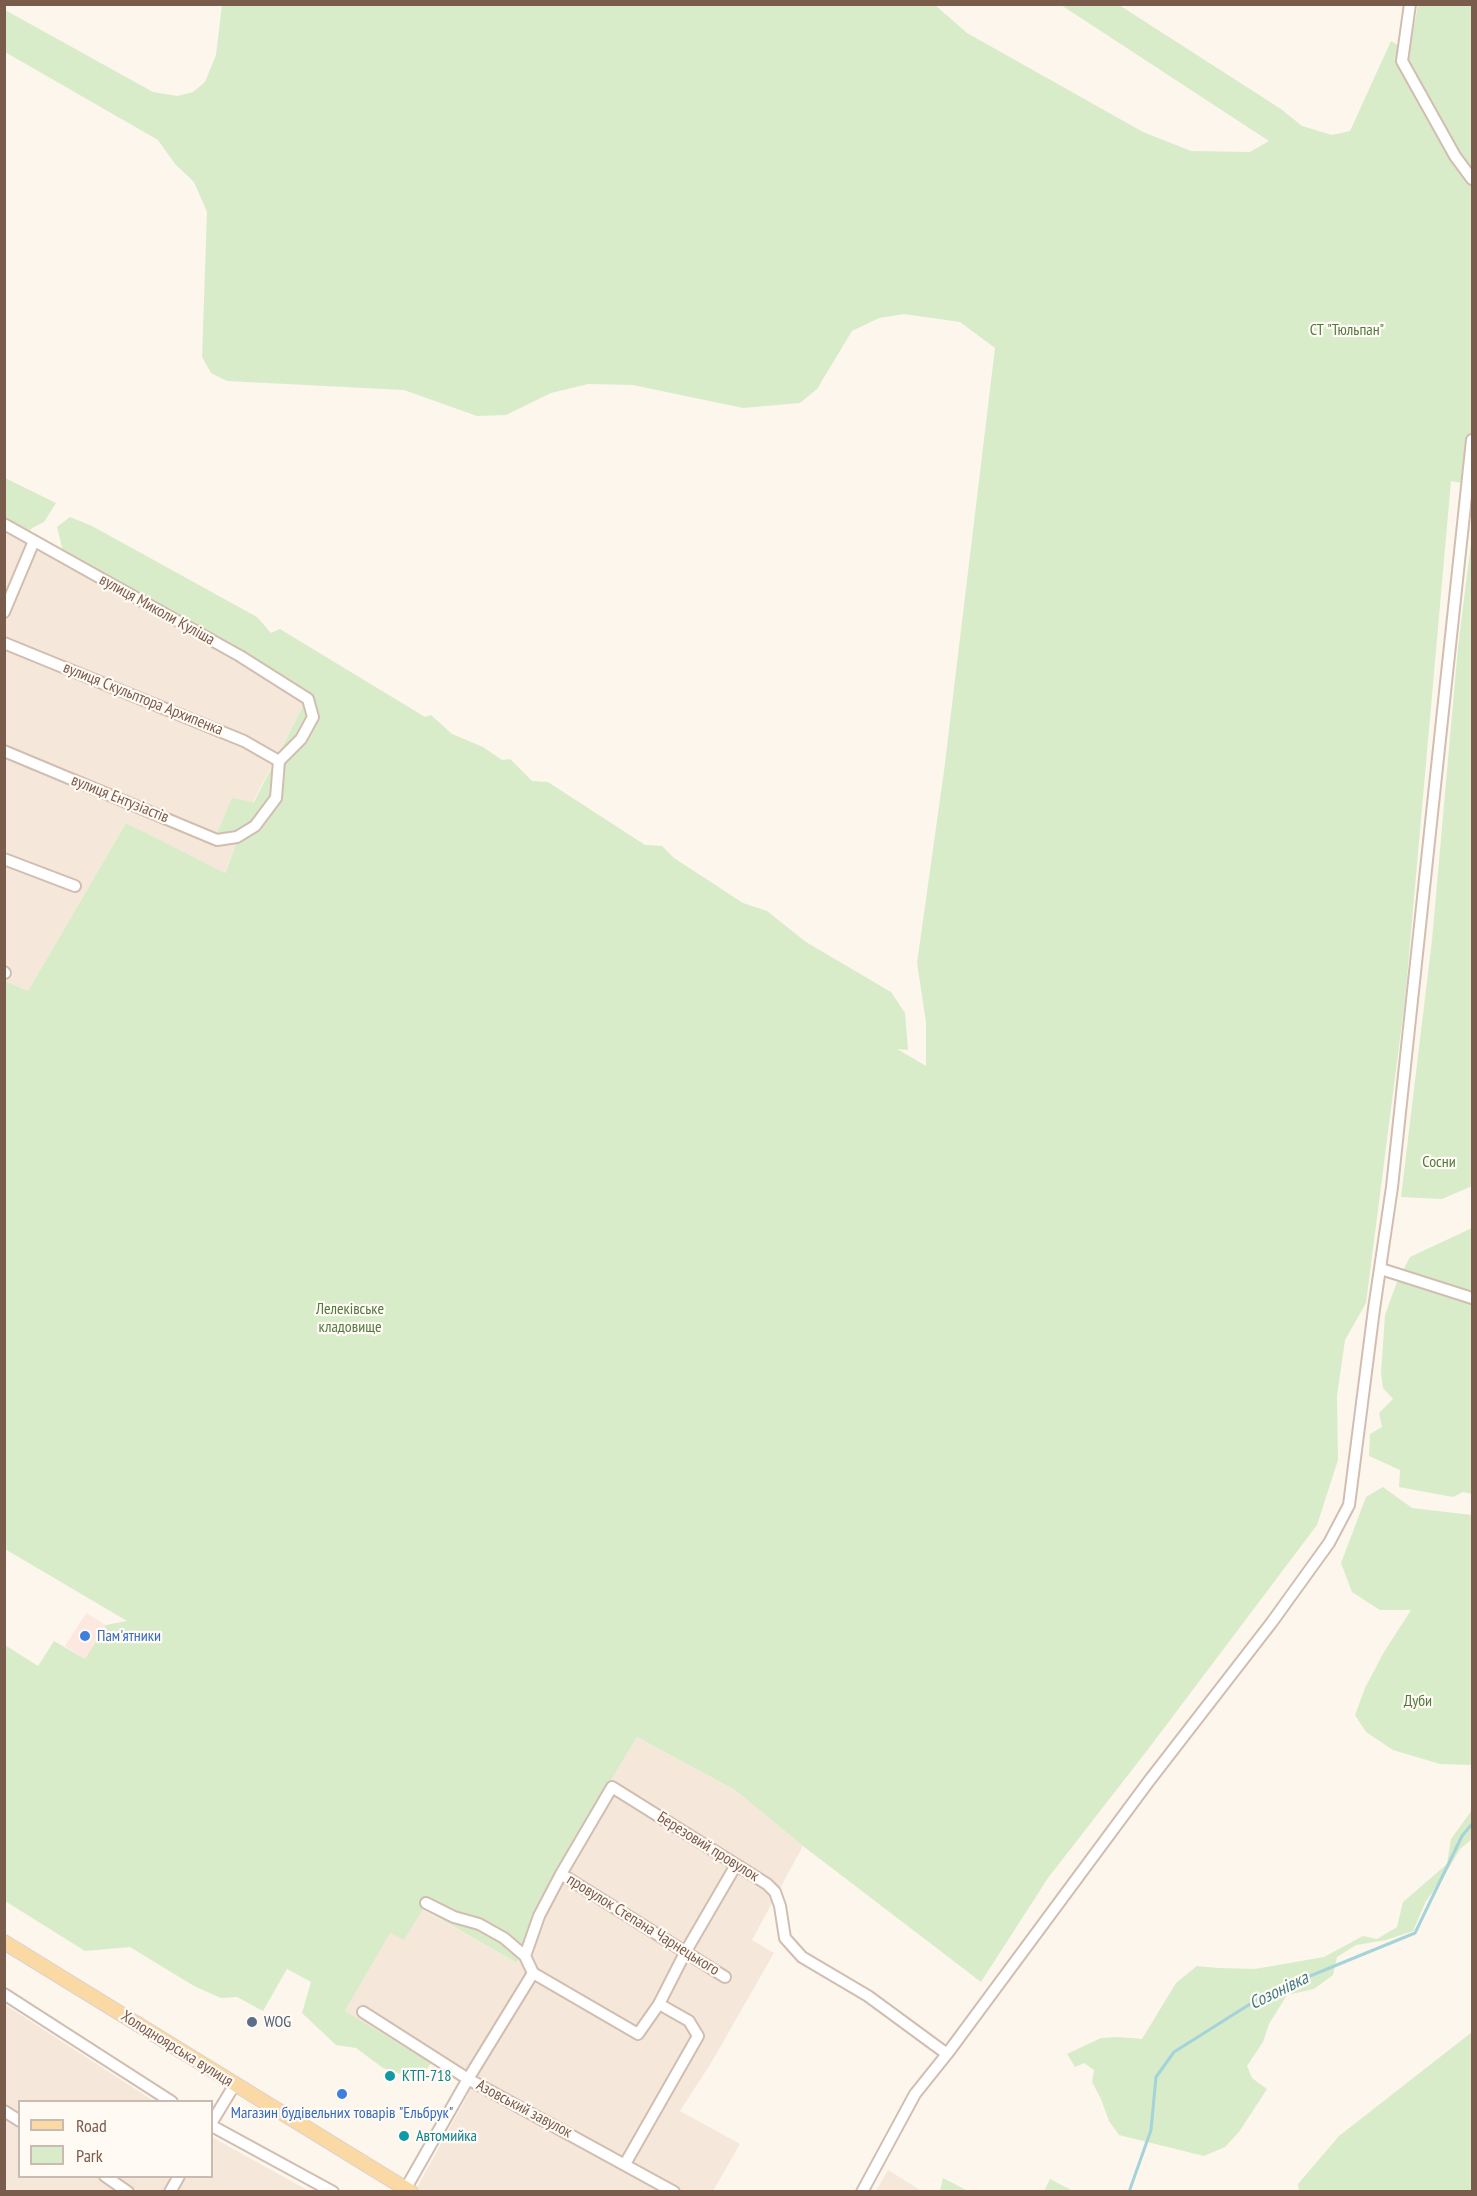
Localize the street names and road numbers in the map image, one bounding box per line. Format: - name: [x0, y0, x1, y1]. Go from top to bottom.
- street label: вулиця Миколи Куліша: [96, 570, 218, 650]
- street label: вулиця Скульптора Архипенка: [60, 658, 226, 740]
- street label: вулиця Ентузіастів: [68, 771, 172, 827]
- street label: Березовий провулок: [654, 1808, 762, 1886]
- street label: провулок Степана Чарнецького: [563, 1870, 723, 1980]
- street label: Холодноярська вулиця: [117, 2007, 237, 2091]
- street label: Азовський завулок: [473, 2076, 575, 2142]

